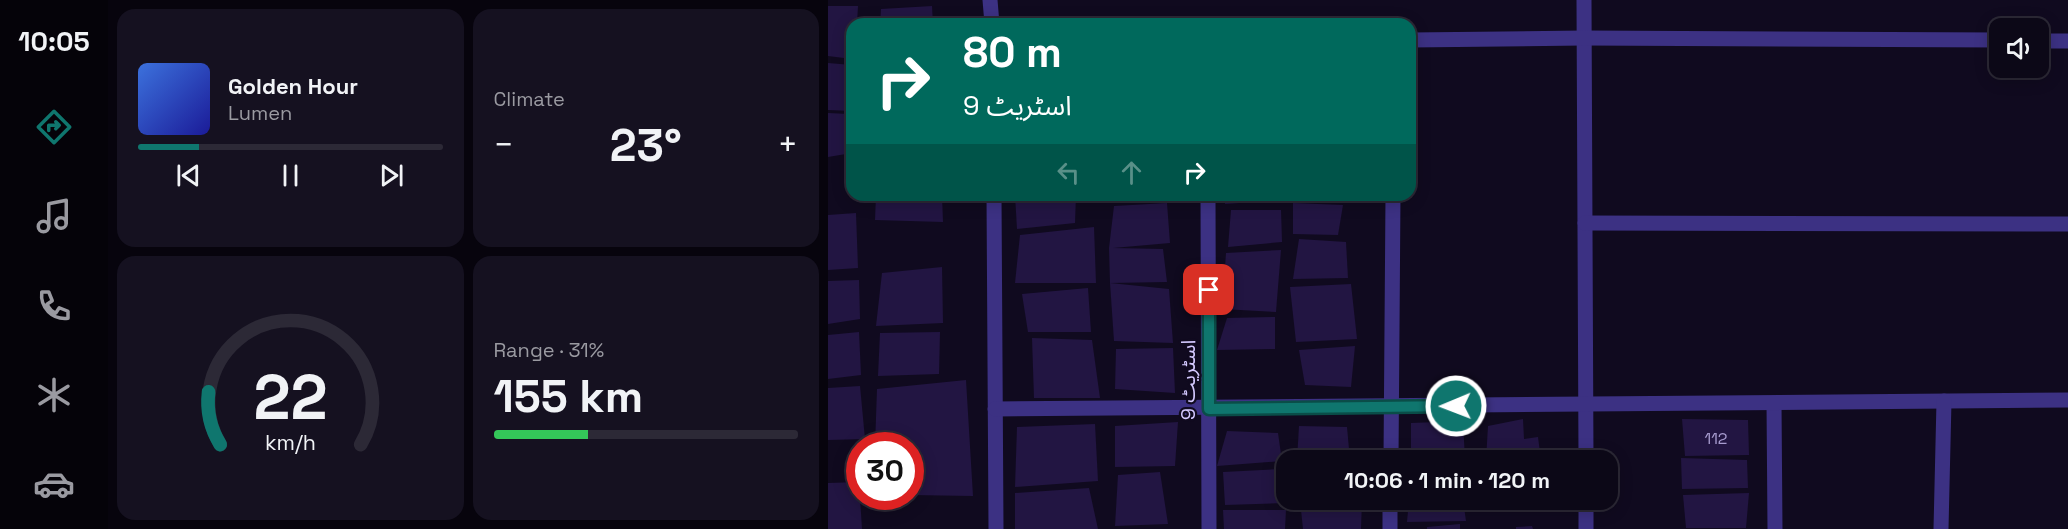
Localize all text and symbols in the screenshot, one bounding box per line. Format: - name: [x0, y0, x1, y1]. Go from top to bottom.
- map controls: [1989, 18, 2049, 78]
- button: sound: [1989, 18, 2049, 78]
- text: 10:05: [18, 24, 90, 59]
- text: 80 m: [963, 26, 1062, 79]
- icon: right: [864, 42, 942, 120]
- text: Golden Hour: [228, 72, 358, 100]
- text: Climate: [494, 86, 565, 112]
- text: اسٹریٹ 9: [963, 88, 1072, 123]
- text: Lumen: [228, 100, 292, 126]
- icon: directions: [33, 106, 75, 148]
- text: 23°: [610, 117, 682, 174]
- text: −: [494, 124, 514, 166]
- text: +: [778, 124, 798, 166]
- icon: left: [1052, 156, 1085, 189]
- icon: ahead: [1115, 156, 1148, 189]
- icon: right: [1178, 156, 1211, 189]
- icon: previous: [172, 159, 205, 192]
- icon: pause: [274, 159, 307, 192]
- icon: next: [375, 159, 408, 192]
- icon: music: [33, 195, 75, 237]
- pin: [1183, 264, 1234, 315]
- icon: arrive: [1192, 273, 1225, 306]
- icon: phone: [33, 285, 75, 327]
- text: Range · 31%: [494, 337, 604, 363]
- street label: اسٹریٹ 9: [1175, 340, 1201, 420]
- text: 22: [253, 358, 327, 437]
- text: 155 km: [494, 368, 643, 425]
- icon: climate: [33, 374, 75, 416]
- position arrow: [1424, 374, 1488, 438]
- house number: 112: [1704, 428, 1728, 449]
- text: km/h: [265, 429, 316, 456]
- speed limit sign: 30: [846, 432, 924, 510]
- icon: car: [33, 463, 75, 505]
- text: 10:06 · 1 min · 120 m: [1344, 466, 1550, 494]

